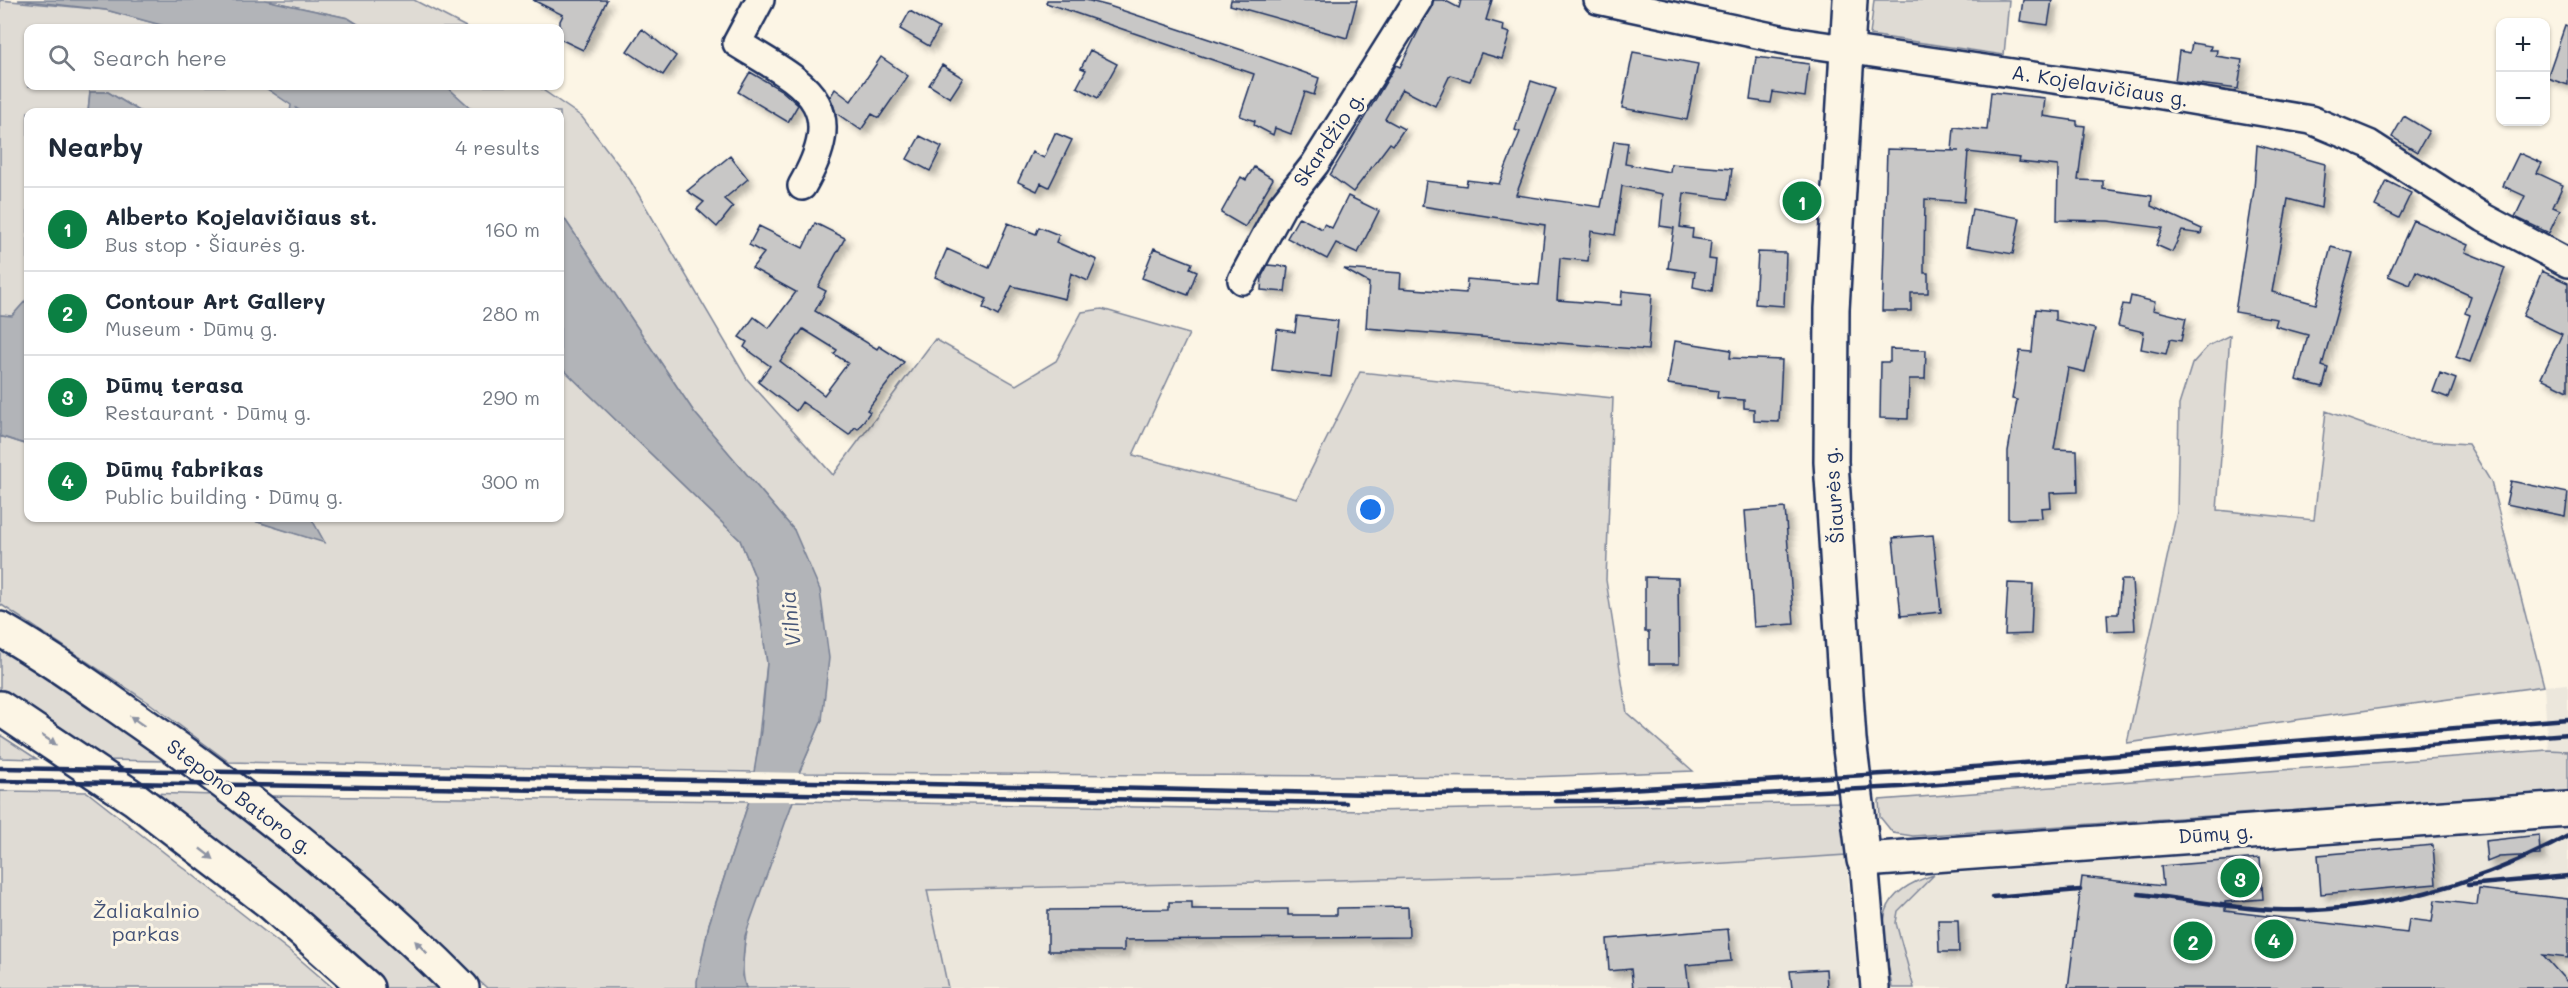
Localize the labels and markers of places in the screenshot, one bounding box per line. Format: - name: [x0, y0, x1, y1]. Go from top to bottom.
- pin: 1: [1782, 178, 1822, 224]
- pin: 3: [2220, 856, 2260, 900]
- pin: 4: [2254, 916, 2294, 962]
- pin: 2: [2174, 918, 2212, 964]

